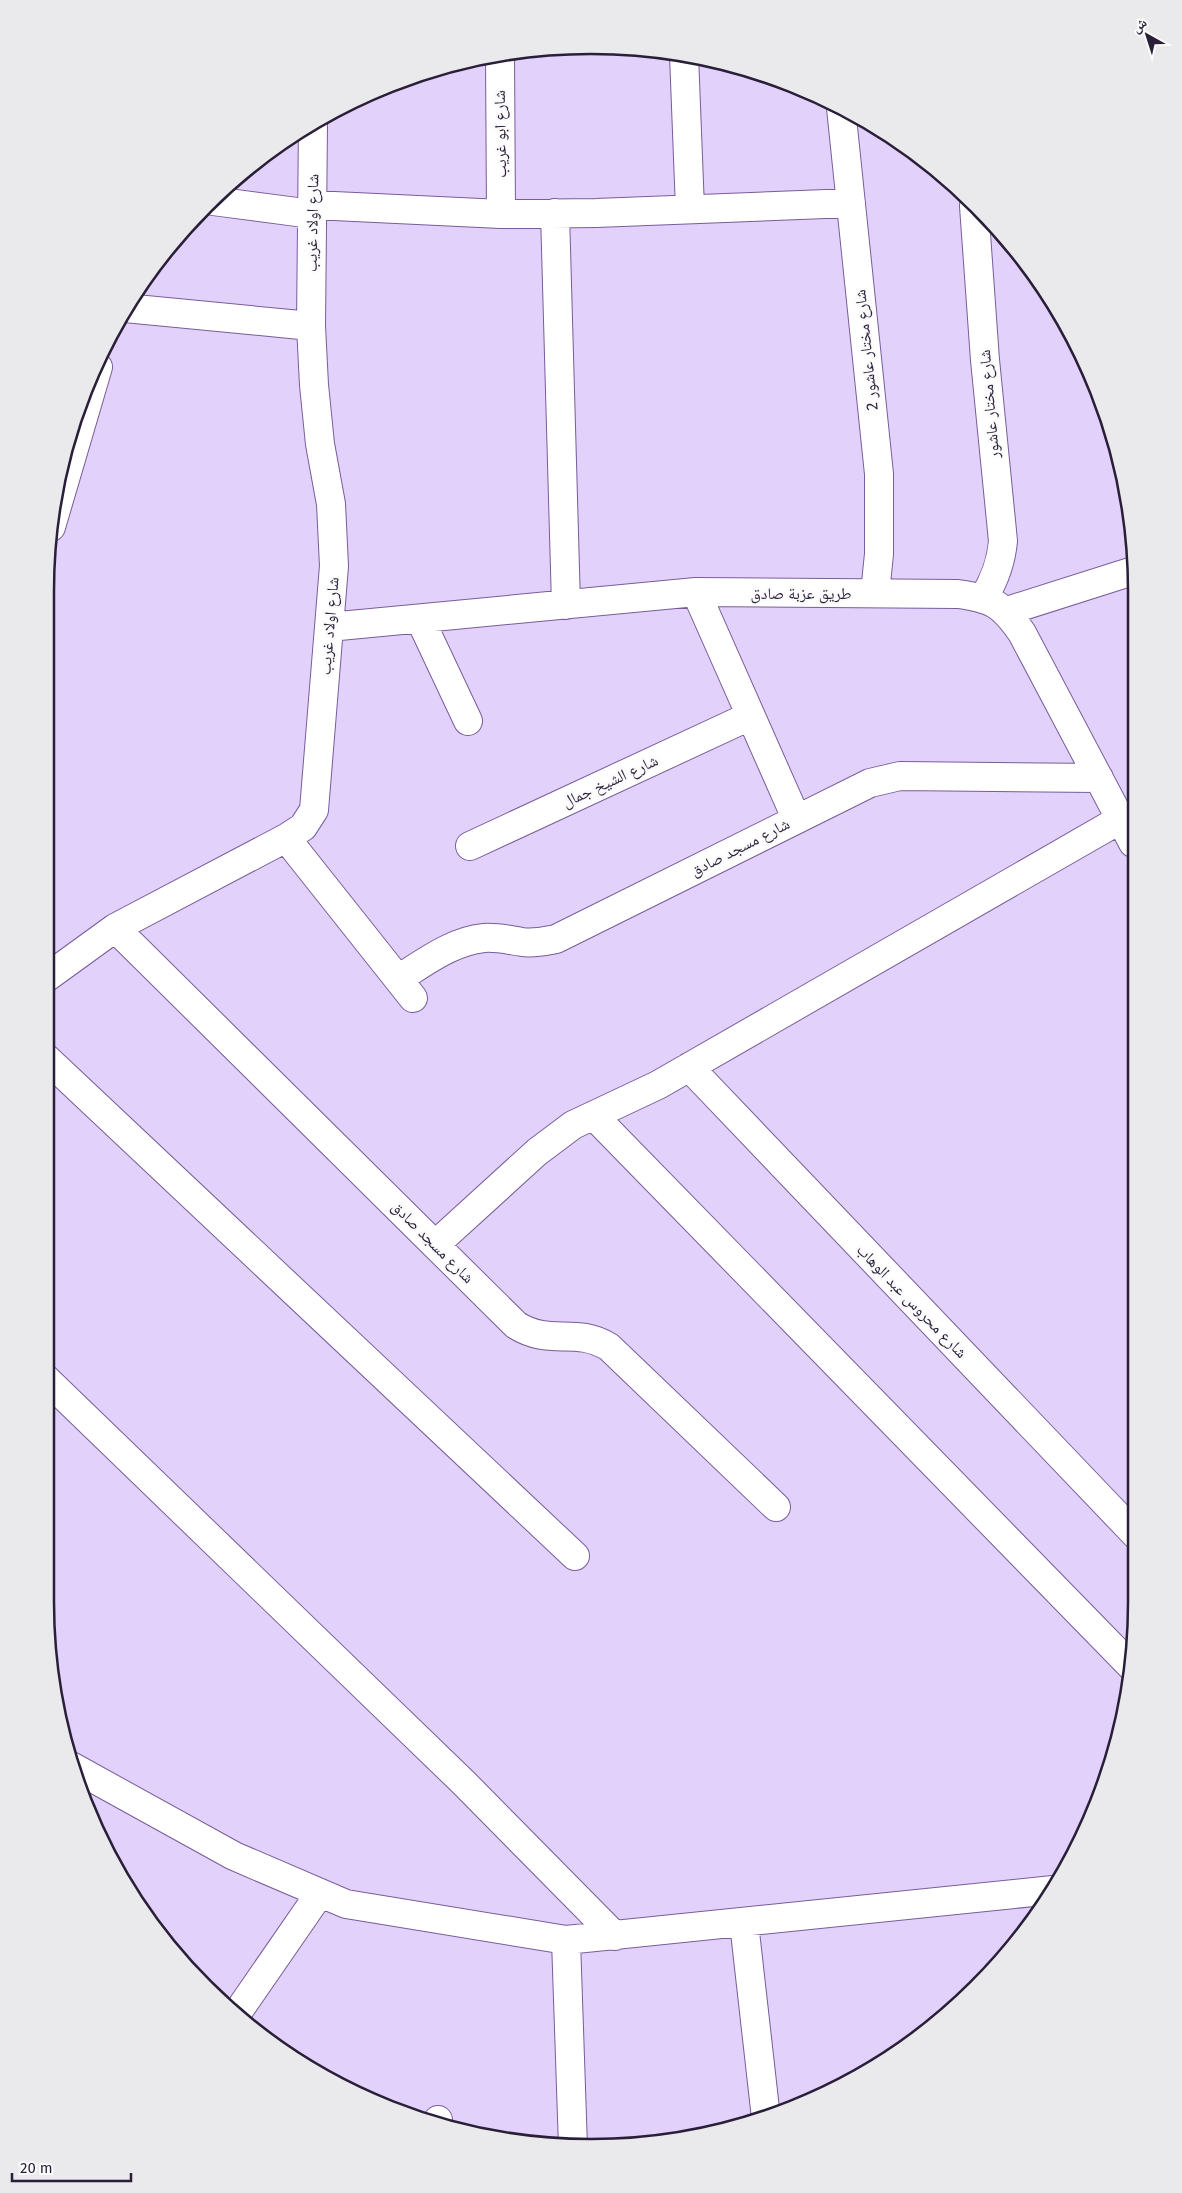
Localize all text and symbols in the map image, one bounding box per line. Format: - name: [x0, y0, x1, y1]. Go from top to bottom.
- north arrow: [1122, 10, 1172, 60]
- text: ش: [1128, 14, 1150, 37]
- street label: شارع ابو غريب: [490, 90, 511, 178]
- street label: شارع اولاد غريب: [302, 174, 323, 272]
- street label: شارع مختار عاشور 2: [850, 289, 883, 411]
- street label: شارع مختار عاشور: [975, 349, 1004, 460]
- street label: شارع اولاد غريب: [315, 576, 344, 676]
- street label: طريق عزبة صادق: [750, 584, 852, 604]
- street label: شارع الشيخ جمال: [559, 751, 661, 812]
- street label: شارع مسجد صادق: [687, 814, 793, 881]
- street label: شارع مسجد صادق: [387, 1197, 478, 1288]
- street label: شارع محروس عبد الوهاب: [852, 1240, 971, 1363]
- scale bar: [12, 2150, 131, 2182]
- text: 20 m: [20, 2159, 53, 2177]

